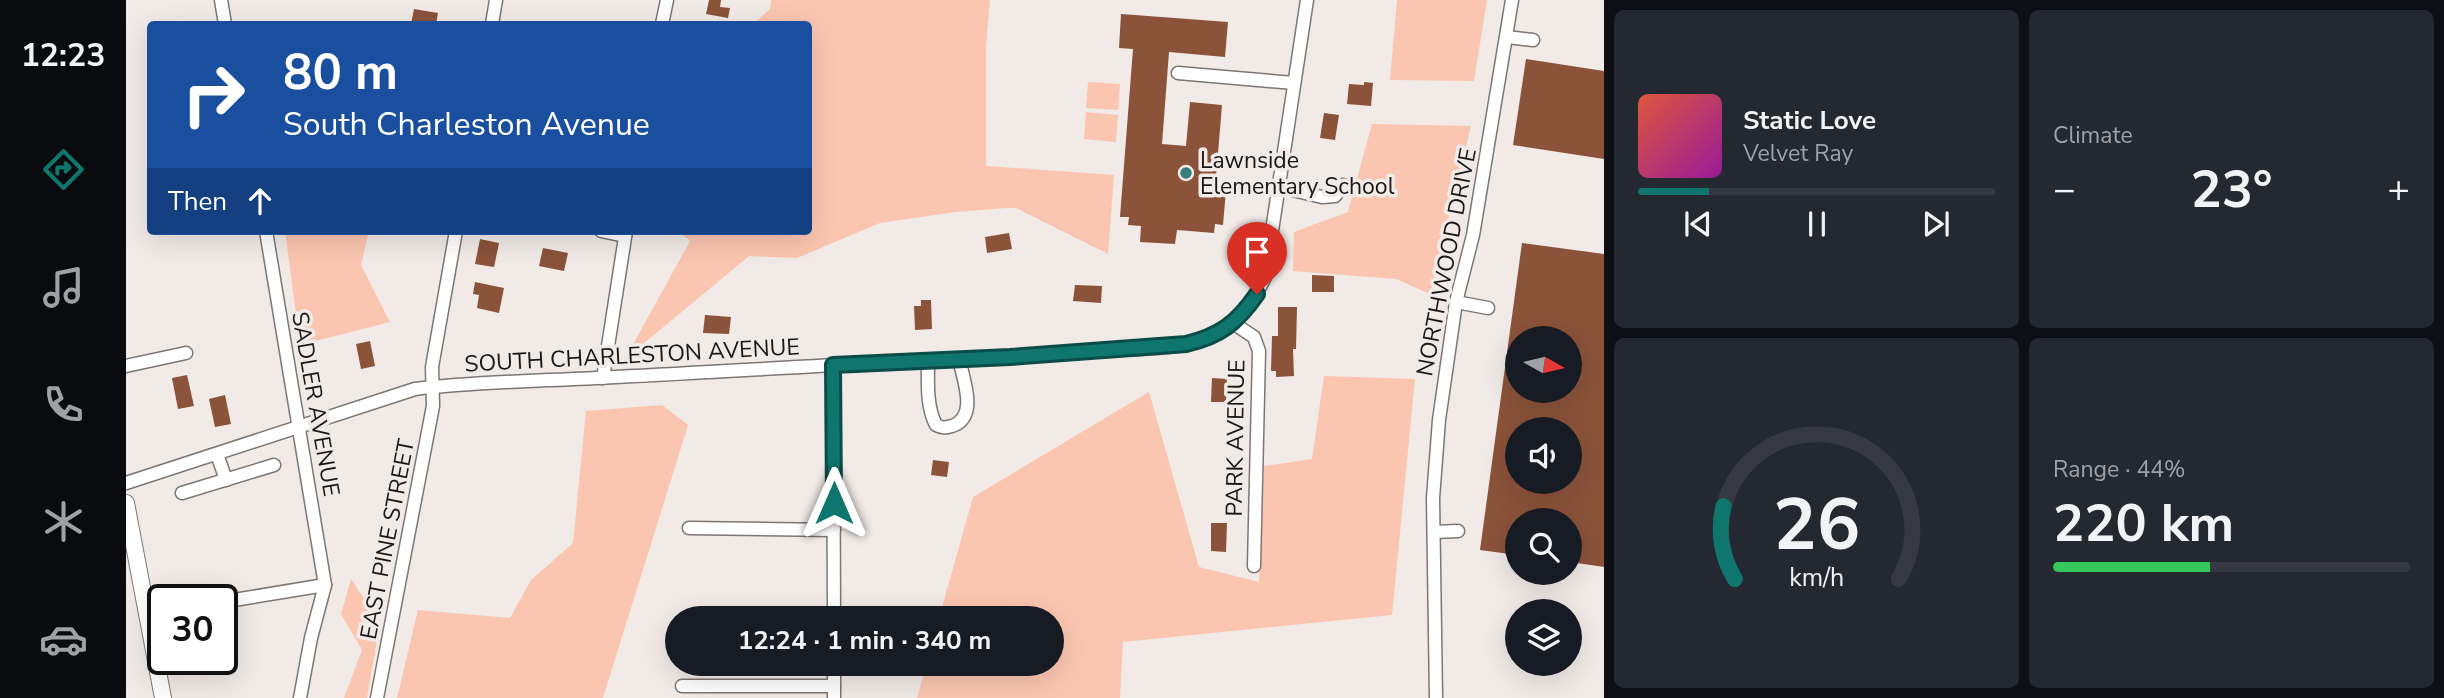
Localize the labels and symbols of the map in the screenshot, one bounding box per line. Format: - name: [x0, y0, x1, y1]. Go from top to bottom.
- place label: Lawnside Elementary School: [1200, 145, 1395, 202]
- street label: NORTHWOOD DRIVE: [1409, 145, 1484, 379]
- marker: Lawnside Elementary School: [1178, 165, 1194, 181]
- pin: [1227, 222, 1287, 294]
- street label: SADLER AVENUE: [284, 309, 347, 499]
- north arrow: [1505, 326, 1582, 402]
- street label: SOUTH CHARLESTON AVENUE: [464, 331, 800, 380]
- street label: PARK AVENUE: [1219, 359, 1252, 517]
- street label: EAST PINE STREET: [353, 436, 422, 642]
- position arrow: [797, 466, 871, 540]
- speed limit sign: 30: [147, 584, 238, 675]

